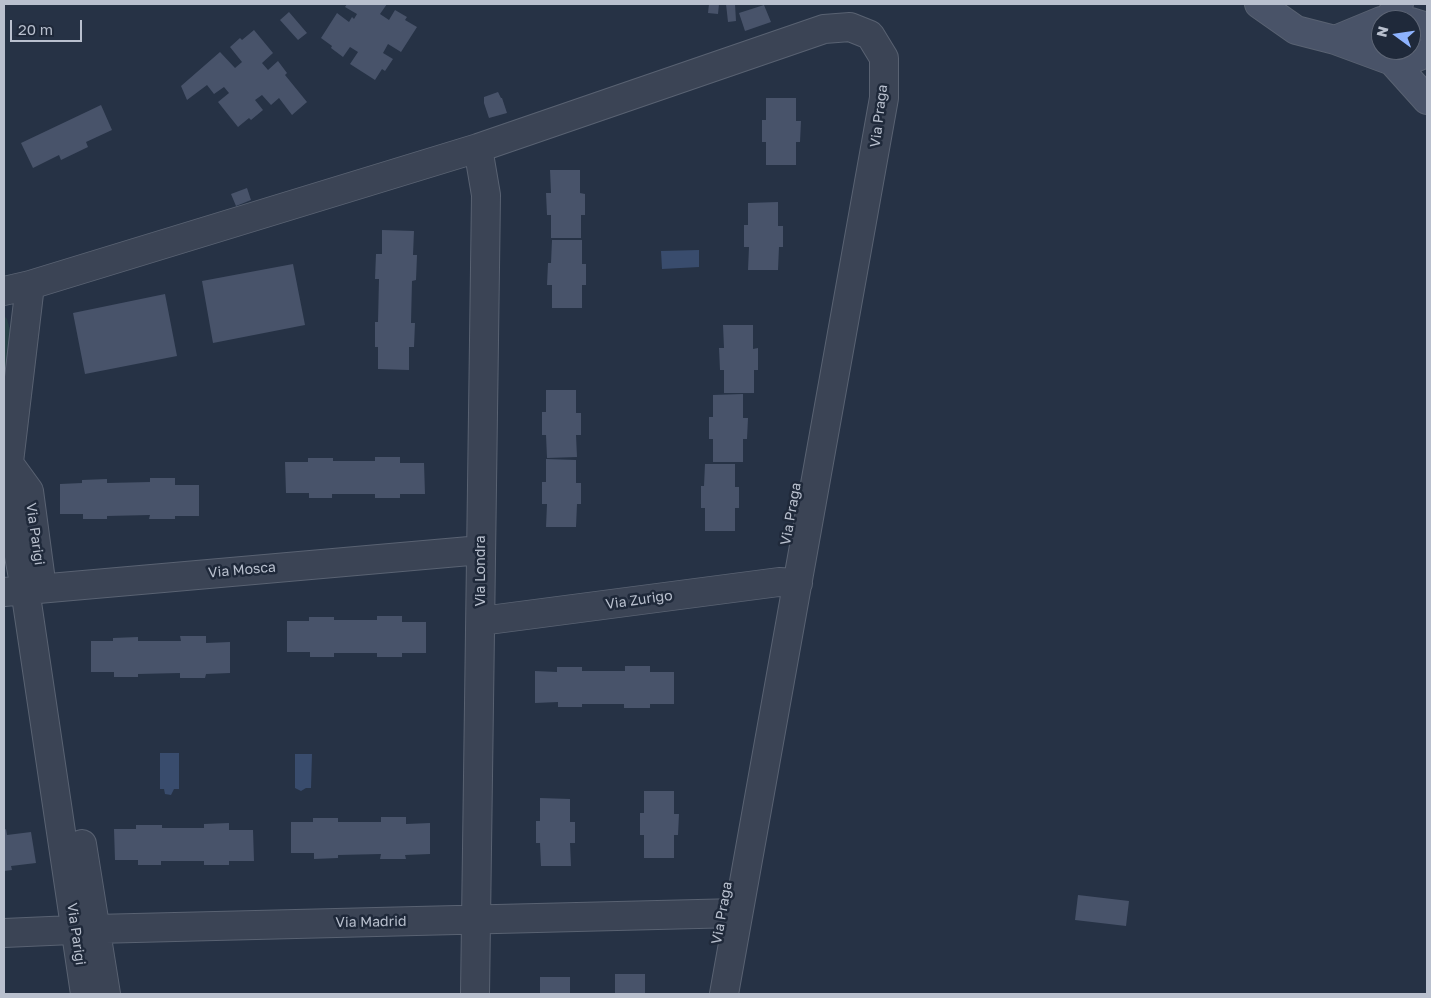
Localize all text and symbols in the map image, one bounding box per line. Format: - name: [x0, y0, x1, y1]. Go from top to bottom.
- scale bar: [12, 10, 85, 42]
- north arrow: [1371, 10, 1421, 60]
- text: 20 m: [18, 20, 53, 38]
- text: N: [1372, 24, 1391, 39]
- street label: Via Praga: [867, 83, 891, 149]
- street label: Via Praga: [777, 481, 805, 547]
- street label: Via Parigi: [22, 502, 48, 566]
- street label: Via Londra: [473, 535, 489, 607]
- street label: Via Mosca: [207, 559, 277, 581]
- street label: Via Zurigo: [604, 587, 674, 613]
- street label: Via Praga: [708, 880, 736, 946]
- street label: Via Parigi: [63, 902, 89, 966]
- street label: Via Madrid: [335, 913, 407, 931]

